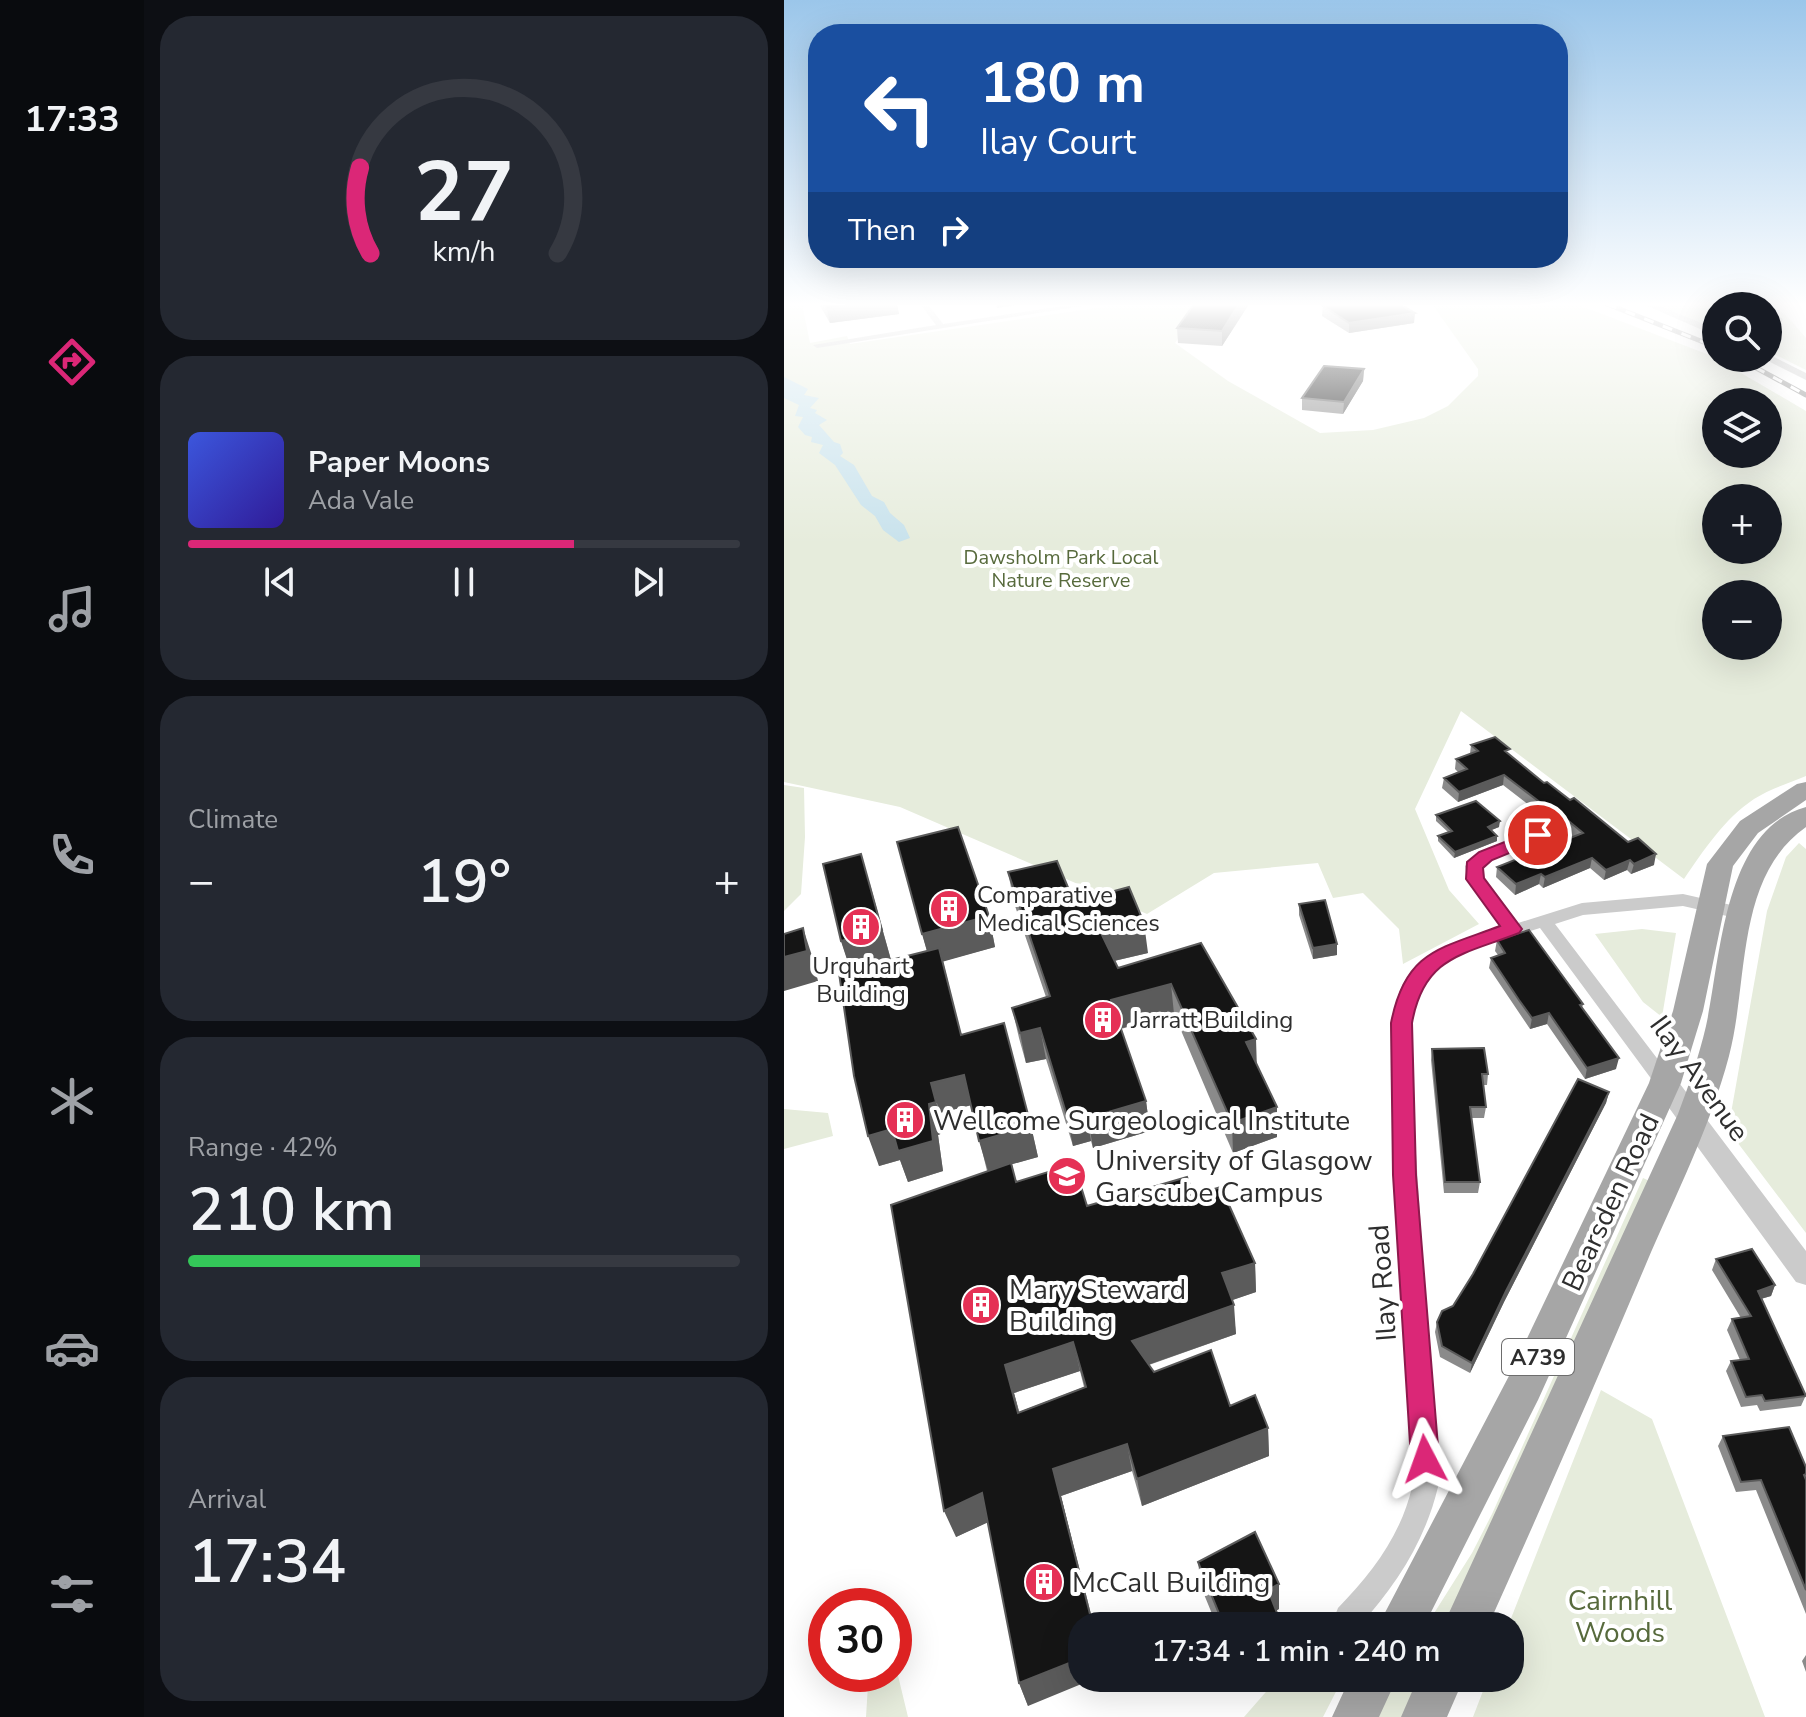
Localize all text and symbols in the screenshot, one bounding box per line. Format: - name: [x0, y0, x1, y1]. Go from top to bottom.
- text: 180 m: [980, 45, 1145, 122]
- icon: left: [848, 56, 952, 160]
- text: 17:33: [24, 95, 120, 144]
- text: Ilay Court: [980, 118, 1136, 167]
- text: 27: [414, 136, 514, 249]
- icon: right: [932, 208, 976, 252]
- text: Then: [848, 210, 916, 251]
- text: km/h: [433, 232, 495, 271]
- map controls: [1702, 292, 1782, 660]
- button: search: [1702, 292, 1782, 372]
- icon: directions: [44, 334, 100, 390]
- button: layers: [1702, 388, 1782, 468]
- text: Paper Moons: [308, 442, 490, 483]
- text: Ada Vale: [308, 483, 414, 518]
- button: +: [1702, 484, 1782, 564]
- park label: Dawsholm Park Local Nature Reserve: [964, 544, 1159, 594]
- icon: previous: [258, 560, 302, 604]
- icon: pause: [442, 560, 486, 604]
- icon: next: [626, 560, 670, 604]
- button: −: [1702, 580, 1782, 660]
- icon: music: [44, 581, 100, 637]
- pin: [1504, 801, 1572, 869]
- text: Climate: [188, 802, 278, 837]
- icon: arrive: [1516, 813, 1560, 857]
- icon: phone: [44, 827, 100, 883]
- text: 19°: [417, 841, 511, 923]
- text: −: [188, 852, 214, 912]
- text: +: [714, 852, 740, 912]
- place label: Comparative Medical Sciences: [977, 879, 1160, 939]
- building icon: Comparative Medical Sciences: [928, 888, 970, 930]
- building icon: Urquhart Building: [840, 906, 882, 948]
- place label: Urquhart Building: [812, 950, 910, 1010]
- building icon: Jarratt Building: [1082, 999, 1124, 1041]
- place label: Jarratt Building: [1130, 1004, 1293, 1036]
- street label: Ilay Avenue: [1641, 1008, 1758, 1149]
- icon: climate: [44, 1073, 100, 1129]
- building icon: Wellcome Surgeological Institute: [884, 1099, 926, 1141]
- place label: Wellcome Surgeological Institute: [933, 1102, 1350, 1140]
- street label: Bearsden Road: [1553, 1108, 1669, 1297]
- text: Range · 42%: [188, 1130, 338, 1165]
- place label: University of Glasgow Garscube Campus: [1095, 1142, 1373, 1212]
- school or university icon: University of Glasgow Garscube Campus: [1046, 1155, 1088, 1197]
- text: 210 km: [188, 1169, 395, 1251]
- street label: Ilay Road: [1360, 1223, 1406, 1343]
- place label: Mary Steward Building: [1009, 1271, 1186, 1341]
- building icon: Mary Steward Building: [960, 1284, 1002, 1326]
- icon: car: [44, 1320, 100, 1376]
- road number: A739: [1502, 1339, 1574, 1375]
- position arrow: [1383, 1417, 1467, 1501]
- text: Arrival: [188, 1482, 266, 1517]
- text: 17:34: [188, 1521, 346, 1603]
- building icon: McCall Building: [1023, 1561, 1065, 1603]
- place label: McCall Building: [1072, 1564, 1270, 1602]
- icon: filters: [44, 1566, 100, 1622]
- park label: Cairnhill Woods: [1568, 1582, 1673, 1652]
- speed limit sign: 30: [808, 1588, 912, 1692]
- text: 17:34 · 1 min · 240 m: [1151, 1631, 1441, 1672]

